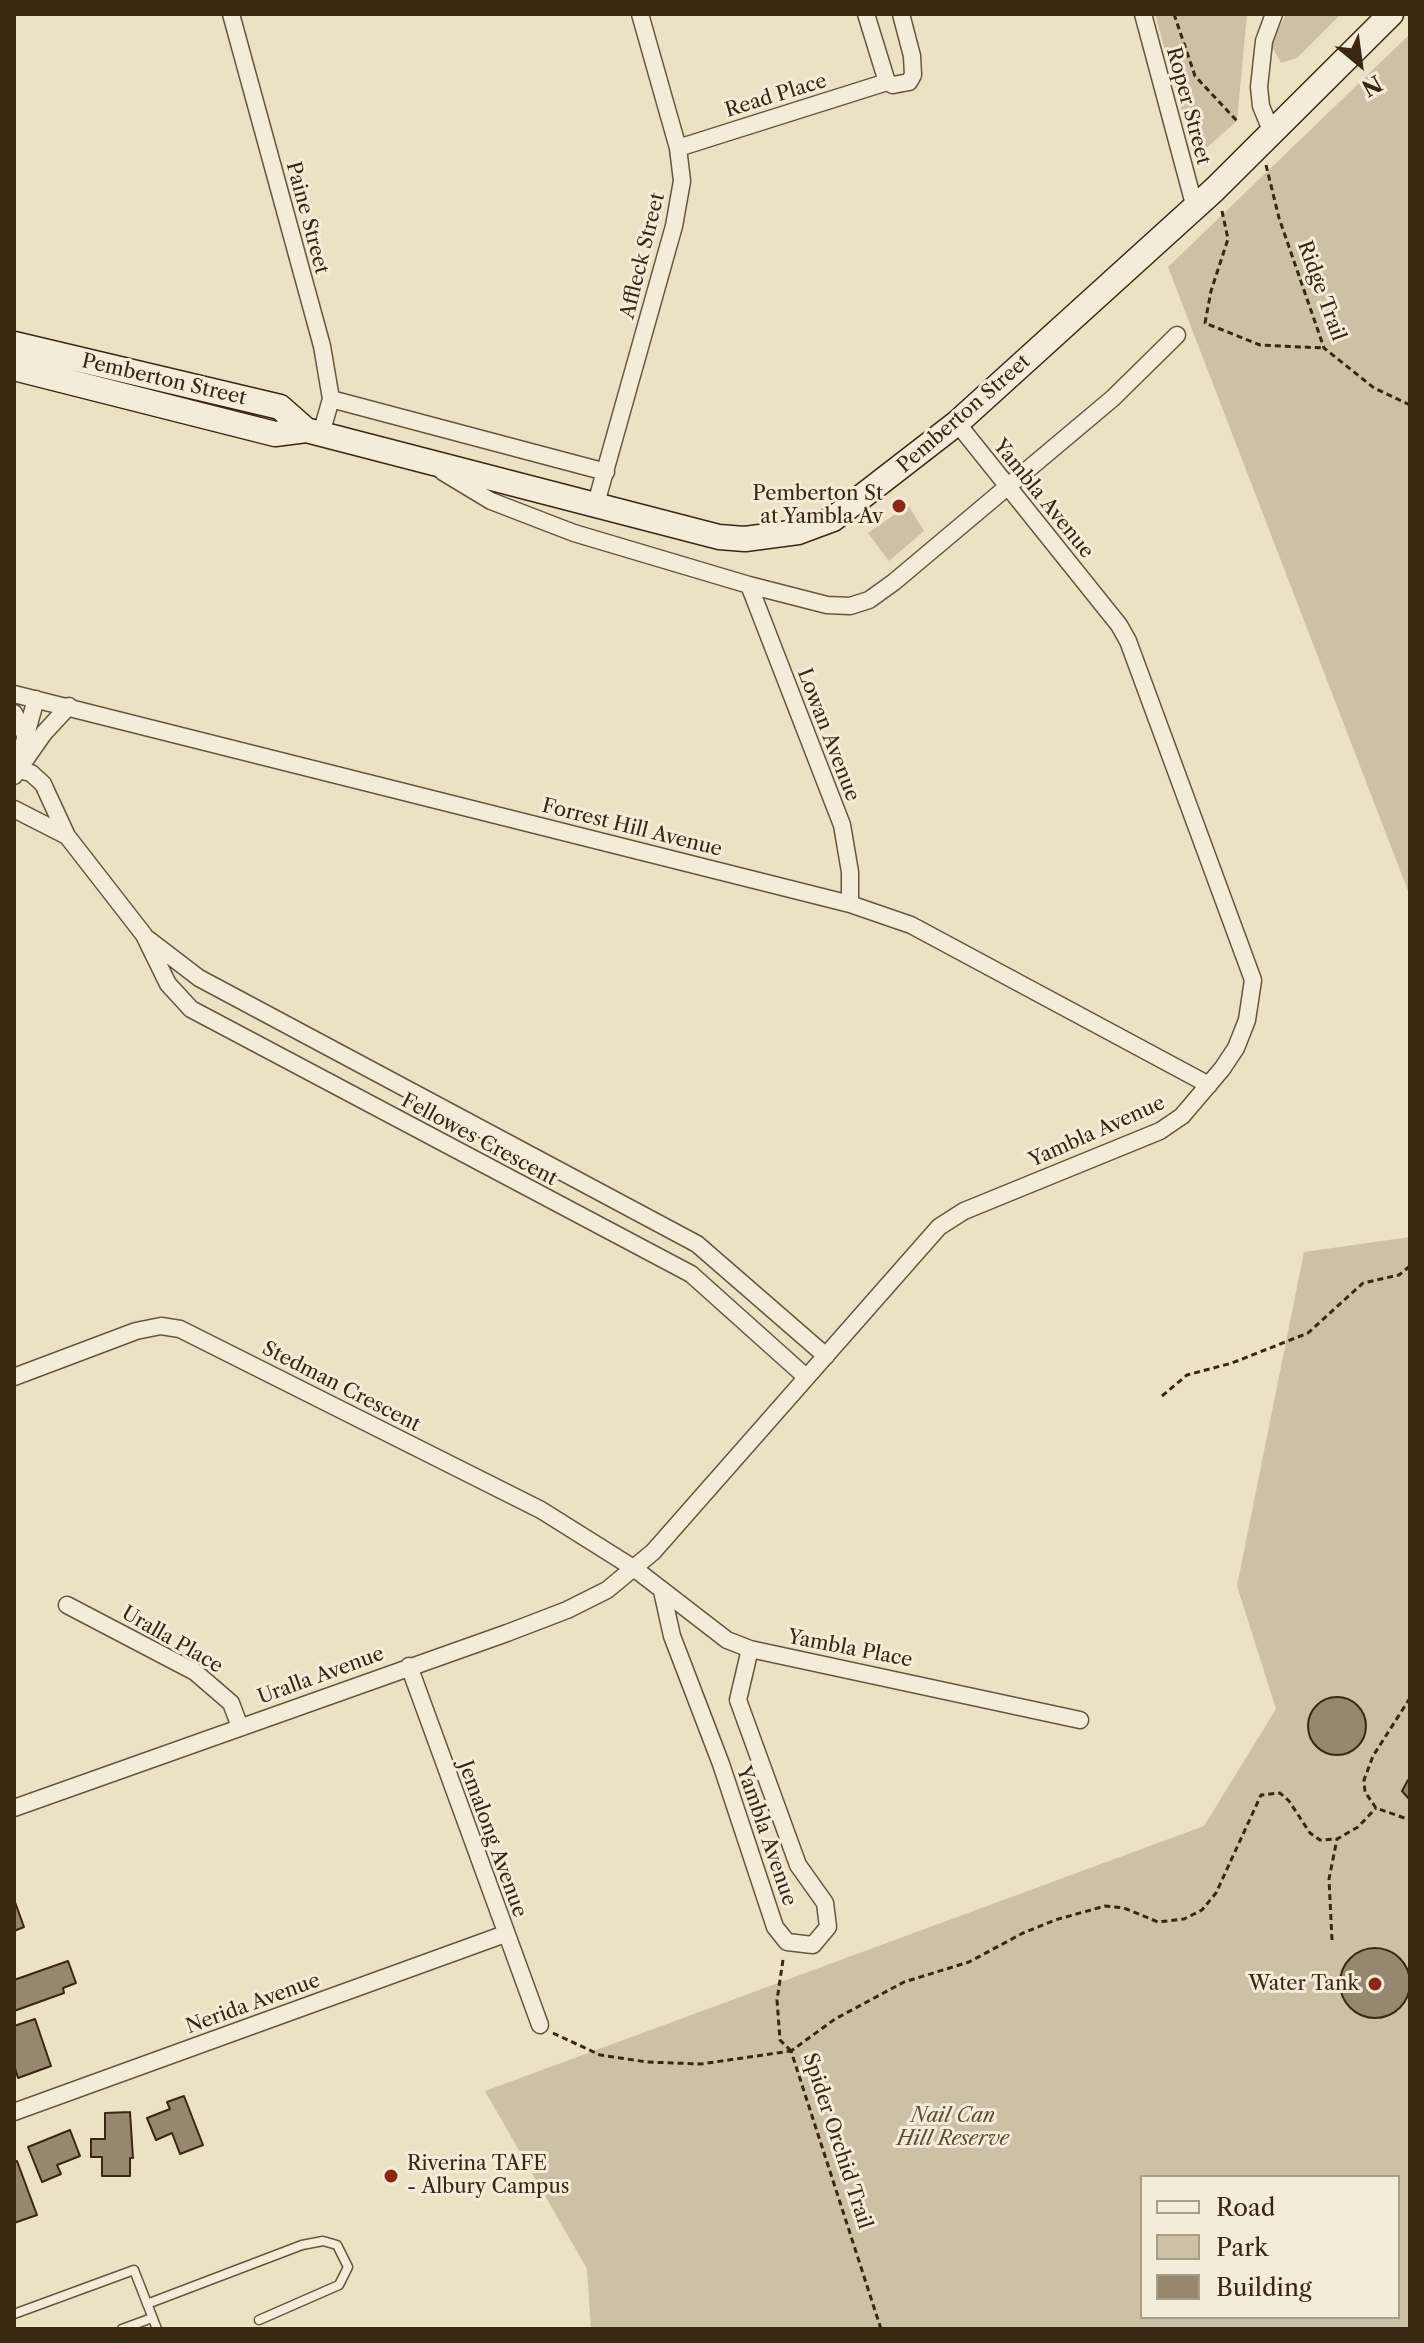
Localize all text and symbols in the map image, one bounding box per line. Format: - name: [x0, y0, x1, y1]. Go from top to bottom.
- north arrow: [1320, 24, 1400, 104]
- street label: Roper Street: [1161, 45, 1215, 167]
- street label: Read Place: [722, 69, 830, 123]
- text: N: [1357, 69, 1387, 102]
- street label: Paine Street: [280, 159, 334, 277]
- street label: Affleck Street: [616, 190, 670, 322]
- street label: Ridge Trail: [1292, 238, 1350, 344]
- street label: Pemberton Street: [79, 349, 249, 411]
- street label: Pemberton Street: [893, 350, 1035, 478]
- street label: Yambla Avenue: [988, 435, 1098, 563]
- place label: Pemberton St at Yambla Av: [753, 482, 883, 529]
- marker: Pemberton St at Yambla Av: [890, 497, 908, 515]
- street label: Lowan Avenue: [792, 665, 864, 805]
- street label: Forrest Hill Avenue: [539, 794, 725, 862]
- street label: Fellowes Crescent: [397, 1089, 561, 1191]
- street label: Yambla Avenue: [1025, 1091, 1169, 1173]
- street label: Stedman Crescent: [258, 1337, 424, 1437]
- street label: Uralla Place: [117, 1601, 227, 1679]
- street label: Yambla Place: [786, 1625, 914, 1673]
- street label: Uralla Avenue: [255, 1642, 387, 1710]
- street label: Jemalong Avenue: [453, 1757, 531, 1921]
- street label: Yambla Avenue: [731, 1763, 801, 1909]
- street label: Nerida Avenue: [183, 1969, 323, 2039]
- place label: Water Tank: [1249, 1972, 1359, 1996]
- marker: Water Tank: [1366, 1975, 1384, 1993]
- street label: Spider Orchid Trail: [797, 2050, 877, 2232]
- park label: Nail Can Hill Reserve: [897, 2104, 1009, 2151]
- place label: Riverina TAFE - Albury Campus: [407, 2152, 569, 2199]
- marker: Riverina TAFE - Albury Campus: [382, 2167, 400, 2185]
- legend: [1140, 2175, 1400, 2319]
- text: Road: [1216, 2193, 1275, 2222]
- text: Park: [1216, 2233, 1268, 2262]
- text: Building: [1216, 2273, 1312, 2302]

